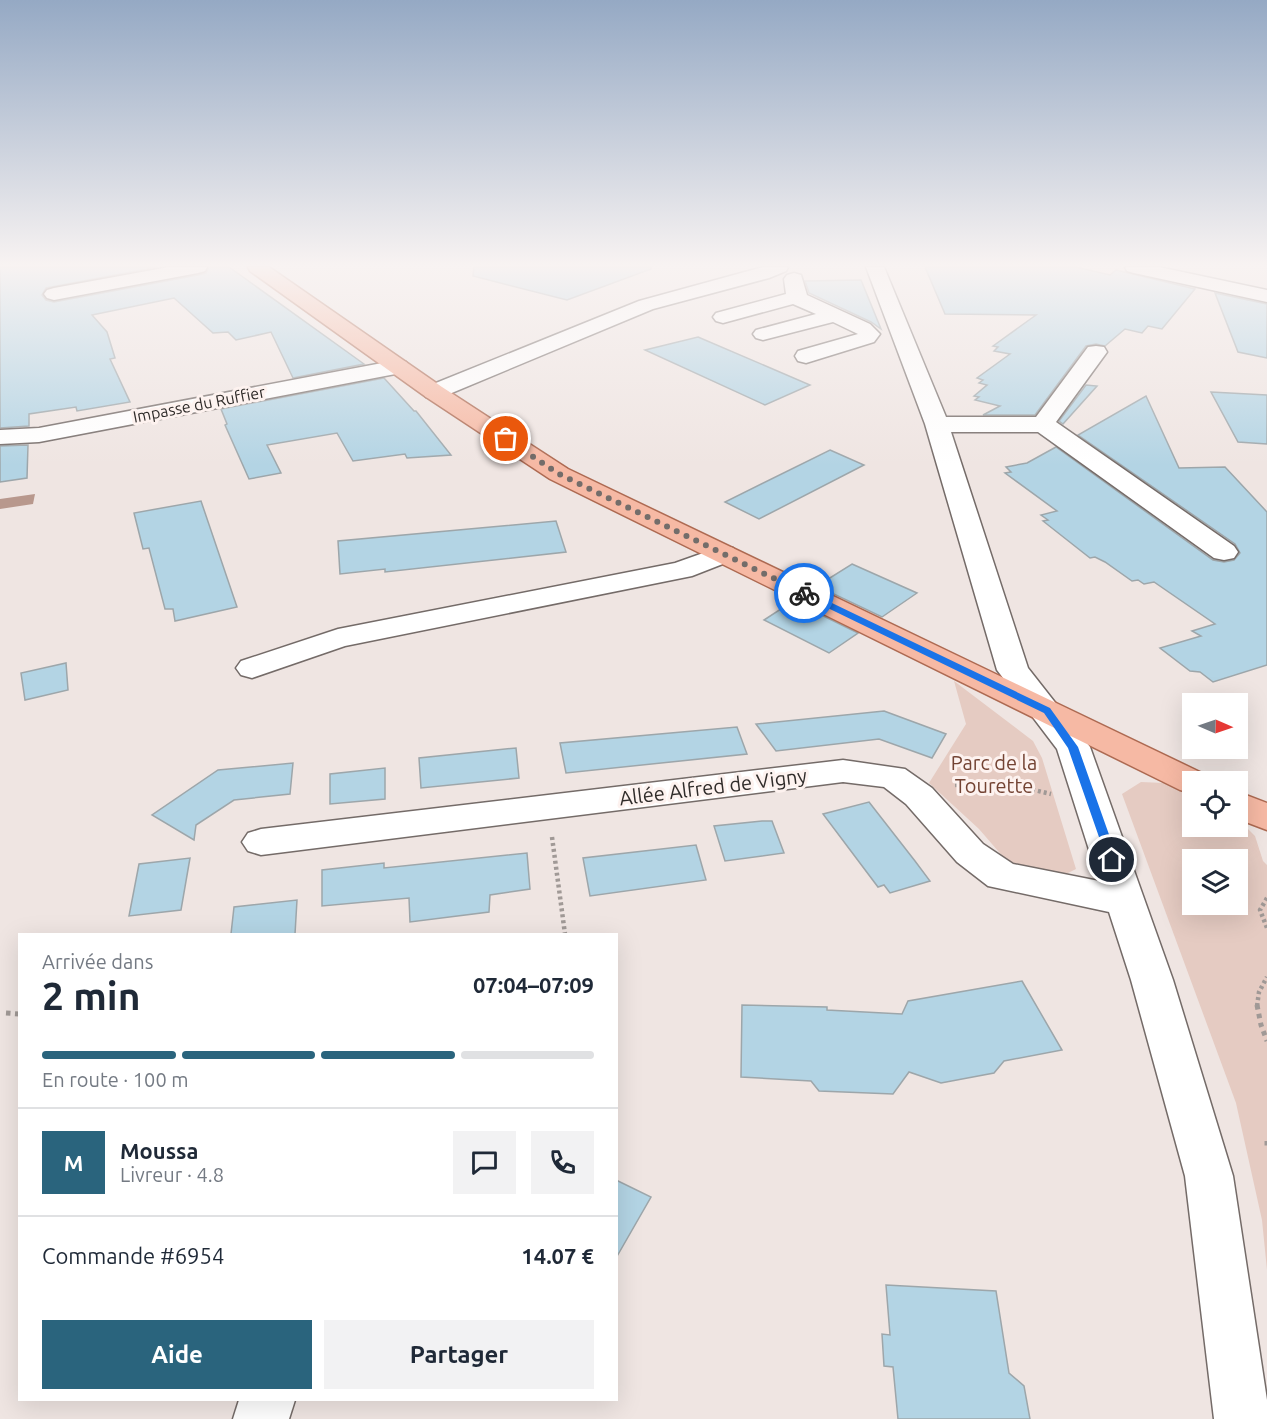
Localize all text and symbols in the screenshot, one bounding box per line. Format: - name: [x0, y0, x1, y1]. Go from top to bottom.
- street label: Impasse du Ruffier: [131, 382, 267, 426]
- pin: [480, 413, 531, 464]
- icon: bag: [489, 422, 522, 455]
- courier: [774, 563, 834, 623]
- icon: bike: [788, 577, 821, 610]
- north arrow: [1182, 693, 1248, 759]
- map controls: [1182, 693, 1248, 915]
- park label: Parc de la Tourette: [951, 751, 1037, 797]
- street label: Allée Alfred de Vigny: [618, 764, 808, 809]
- button: locate: [1182, 771, 1248, 837]
- pin: [1086, 834, 1137, 885]
- icon: home: [1095, 843, 1128, 876]
- button: layers: [1182, 849, 1248, 915]
- text: Arrivée dans: [42, 950, 153, 973]
- text: 07:04–07:09: [473, 972, 594, 997]
- text: 2 min: [42, 974, 141, 1017]
- text: En route · 100 m: [42, 1068, 189, 1091]
- button: chat: [453, 1131, 516, 1194]
- button: phone: [531, 1131, 594, 1194]
- text: Moussa: [120, 1138, 198, 1163]
- text: M: [64, 1150, 83, 1175]
- text: Livreur · 4.8: [120, 1163, 224, 1186]
- text: Commande #6954: [42, 1243, 224, 1268]
- text: 14.07 €: [521, 1243, 594, 1268]
- button: Aide: [42, 1320, 312, 1389]
- button: Partager: [324, 1320, 594, 1389]

